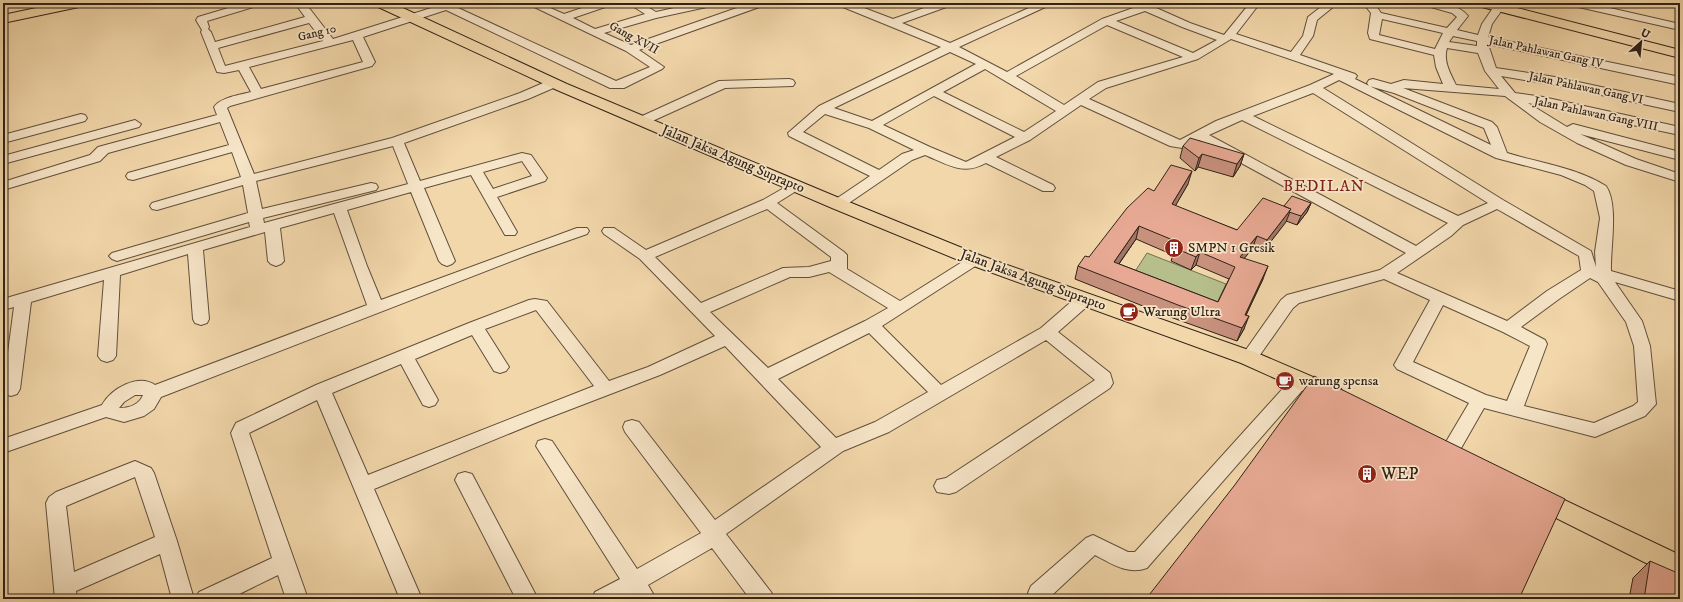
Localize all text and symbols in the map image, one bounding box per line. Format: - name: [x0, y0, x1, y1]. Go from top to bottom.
- street label: Gang XVII: [607, 18, 661, 58]
- street label: Gang 10: [296, 21, 338, 45]
- north arrow: [1621, 22, 1661, 62]
- text: U: [1638, 26, 1652, 42]
- street label: Jalan Pahlawan Gang IV: [1486, 32, 1605, 72]
- street label: Jalan Pahlawan Gang VI: [1526, 68, 1645, 107]
- street label: Jalan Pahlawan Gang VIII: [1532, 93, 1659, 134]
- street label: Jalan Jaksa Agung Suprapto: [657, 120, 807, 197]
- district label: BEDILAN: [1283, 176, 1365, 196]
- building icon: SMPN 1 Gresik: [1163, 237, 1185, 259]
- place label: SMPN 1 Gresik: [1188, 239, 1275, 257]
- street label: Jalan Jaksa Agung Suprapto: [956, 245, 1108, 315]
- cafe icon: Warung Ultra: [1118, 301, 1140, 323]
- place label: Warung Ultra: [1142, 303, 1221, 321]
- cafe icon: warung spensa: [1274, 370, 1296, 392]
- place label: warung spensa: [1298, 372, 1378, 390]
- building icon: WEP: [1356, 463, 1378, 485]
- place label: WEP: [1380, 463, 1419, 485]

